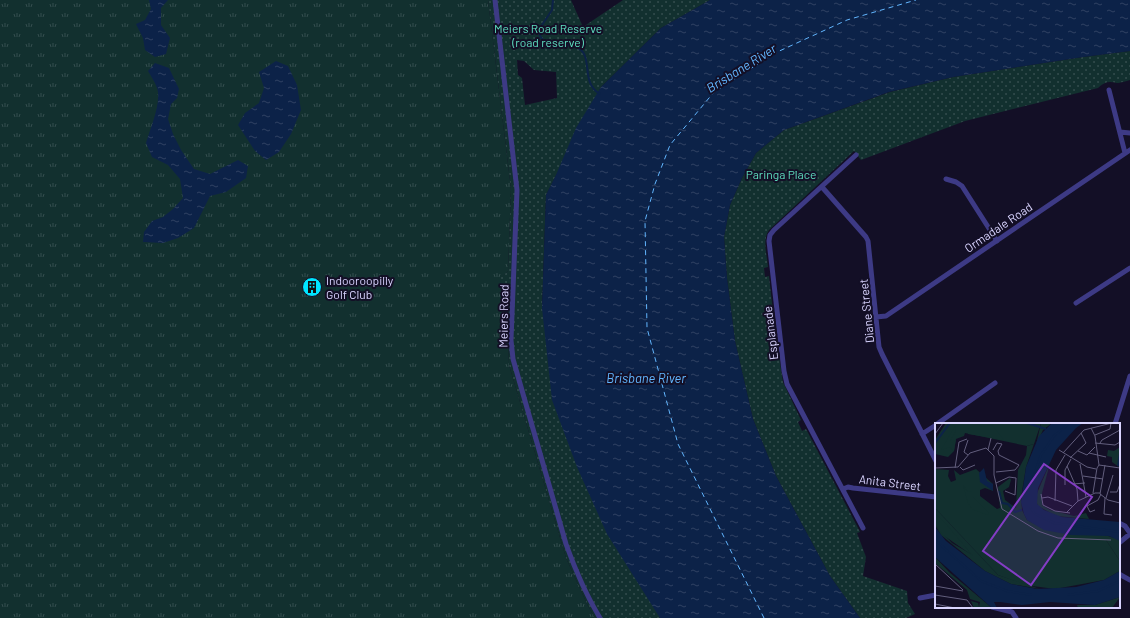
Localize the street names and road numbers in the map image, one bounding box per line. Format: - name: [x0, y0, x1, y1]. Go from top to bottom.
- street label: Ormadale Road: [961, 199, 1035, 255]
- street label: Diane Street: [856, 278, 876, 344]
- street label: Meiers Road: [495, 284, 511, 348]
- street label: Esplanade: [760, 305, 780, 361]
- street label: Anita Street: [858, 471, 922, 493]

